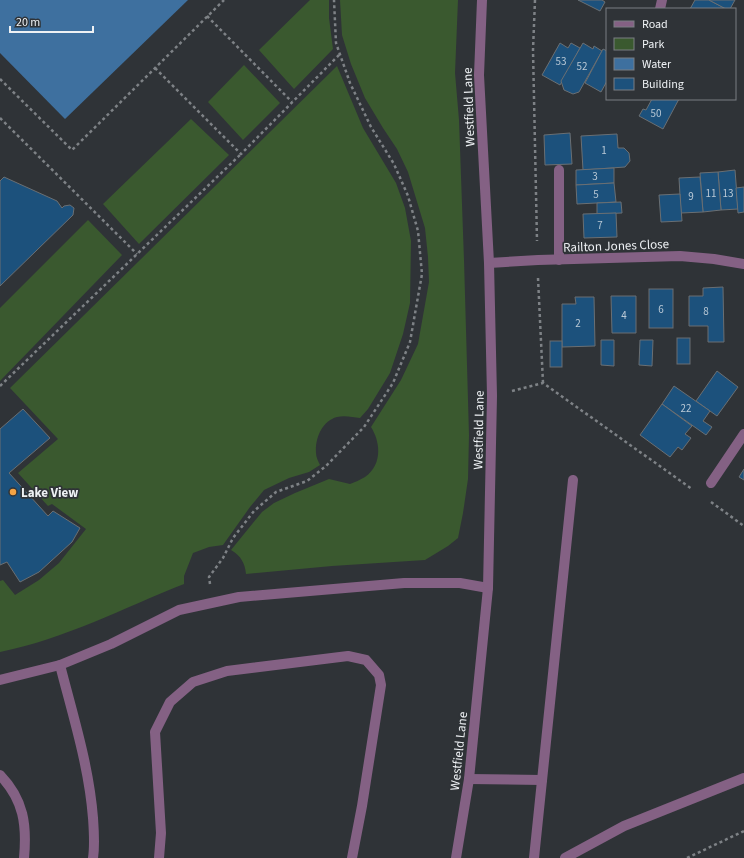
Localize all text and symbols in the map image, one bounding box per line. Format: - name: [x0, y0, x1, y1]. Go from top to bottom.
- scale bar: [10, 8, 93, 34]
- legend: [606, 8, 736, 100]
- text: 20 m: [16, 14, 40, 31]
- text: Road: [642, 16, 668, 33]
- text: Park: [642, 36, 664, 53]
- house number: 53: [556, 54, 566, 69]
- text: Water: [642, 56, 672, 73]
- house number: 52: [577, 59, 587, 74]
- street label: Westfield Lane: [459, 67, 479, 147]
- text: Building: [642, 76, 684, 93]
- house number: 50: [651, 106, 661, 121]
- house number: 1: [601, 143, 607, 158]
- house number: 3: [592, 169, 598, 184]
- house number: 11: [706, 186, 716, 201]
- house number: 13: [723, 186, 733, 201]
- house number: 5: [593, 187, 599, 202]
- house number: 9: [688, 189, 694, 204]
- house number: 7: [597, 218, 603, 233]
- street label: Railton Jones Close: [563, 235, 669, 257]
- house number: 6: [658, 302, 664, 317]
- house number: 8: [703, 304, 709, 319]
- house number: 4: [621, 308, 627, 323]
- house number: 2: [575, 316, 581, 331]
- street label: Westfield Lane: [469, 390, 489, 470]
- house number: 22: [681, 401, 691, 416]
- place label: Lake View: [21, 484, 78, 502]
- marker: Lake View: [8, 487, 18, 497]
- street label: Westfield Lane: [446, 711, 472, 791]

